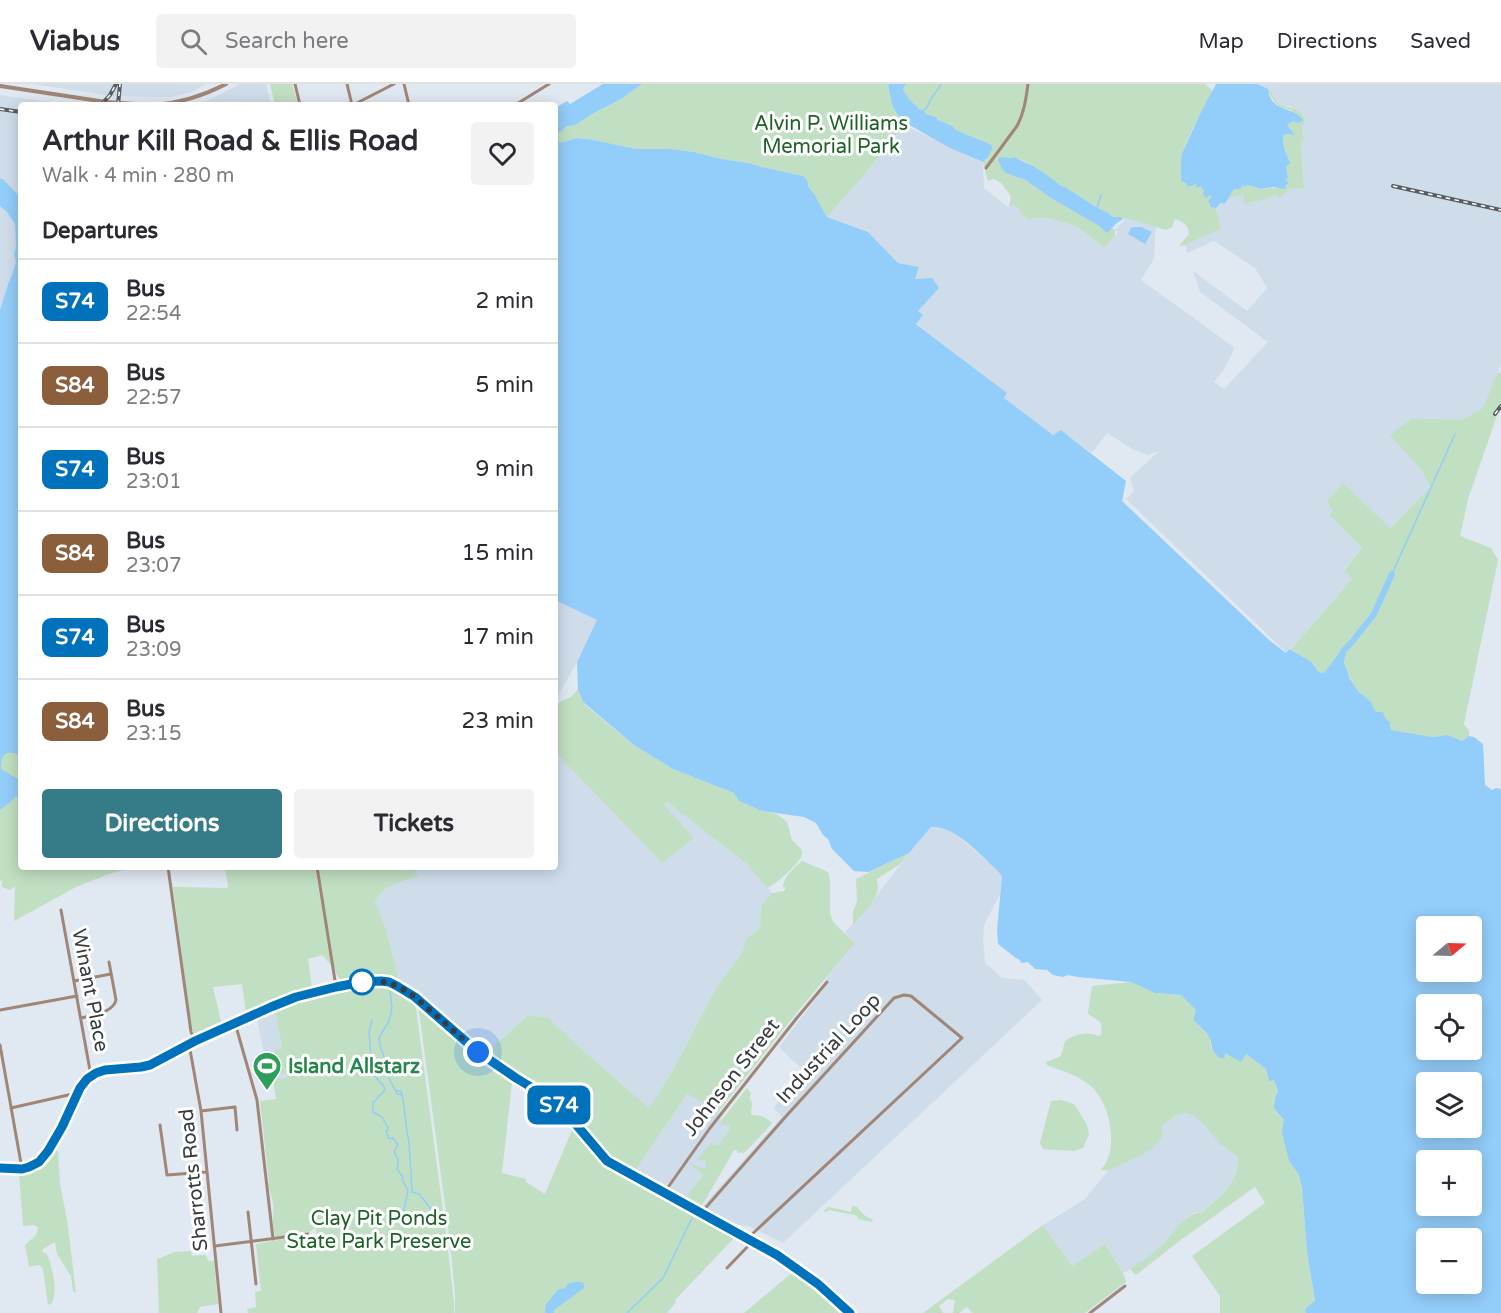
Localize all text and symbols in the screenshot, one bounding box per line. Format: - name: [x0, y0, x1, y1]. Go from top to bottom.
- search box: [156, 14, 576, 68]
- text: Viabus: [30, 24, 120, 58]
- icon: search: [177, 25, 210, 58]
- text: Search here: [225, 28, 349, 54]
- text: Map: [1198, 29, 1244, 54]
- text: Directions: [1277, 29, 1377, 54]
- text: Saved: [1410, 29, 1471, 54]
- park label: Alvin P. Williams Memorial Park: [754, 112, 908, 159]
- button: heart: [471, 122, 534, 185]
- text: Arthur Kill Road & Ellis Road: [42, 124, 418, 158]
- text: Walk · 4 min · 280 m: [42, 164, 234, 188]
- text: Departures: [42, 218, 158, 244]
- text: Bus: [126, 276, 165, 302]
- text: 2 min: [475, 288, 534, 314]
- text: S74: [55, 289, 95, 314]
- text: 22:54: [126, 302, 181, 326]
- text: Bus: [126, 360, 165, 386]
- text: 5 min: [475, 372, 534, 398]
- text: S84: [55, 373, 95, 398]
- text: 22:57: [126, 386, 181, 410]
- text: Bus: [126, 444, 165, 470]
- text: 9 min: [475, 456, 534, 482]
- text: S74: [55, 457, 95, 482]
- text: 23:01: [126, 470, 181, 494]
- text: Bus: [126, 528, 165, 554]
- text: 15 min: [462, 540, 534, 566]
- text: S84: [55, 541, 95, 566]
- text: 23:07: [126, 554, 181, 578]
- text: Bus: [126, 612, 165, 638]
- text: 17 min: [462, 624, 534, 650]
- text: S74: [55, 625, 95, 650]
- text: 23:09: [126, 638, 181, 662]
- text: Bus: [126, 696, 165, 722]
- text: 23 min: [462, 708, 534, 734]
- text: S84: [55, 709, 95, 734]
- text: 23:15: [126, 722, 181, 746]
- button: Directions: [42, 789, 282, 858]
- button: Tickets: [294, 789, 534, 858]
- north arrow: [1416, 916, 1482, 982]
- map controls: [1416, 916, 1482, 1294]
- street label: Winant Place: [66, 927, 114, 1054]
- unlabelled marker: [349, 969, 375, 995]
- street label: Industrial Loop: [771, 989, 886, 1109]
- button: locate: [1416, 994, 1482, 1060]
- street label: Johnson Street: [679, 1014, 785, 1141]
- your location: [463, 1037, 493, 1067]
- sports icon: Island Allstarz: [251, 1050, 283, 1092]
- place label: Island Allstarz: [288, 1055, 420, 1079]
- button: layers: [1416, 1072, 1482, 1138]
- line badge: S74: [524, 1086, 594, 1124]
- text: S74: [539, 1093, 579, 1118]
- street label: Sharrotts Road: [175, 1108, 213, 1252]
- button: +: [1416, 1150, 1482, 1216]
- park label: Clay Pit Ponds State Park Preserve: [287, 1207, 471, 1254]
- button: −: [1416, 1228, 1482, 1294]

